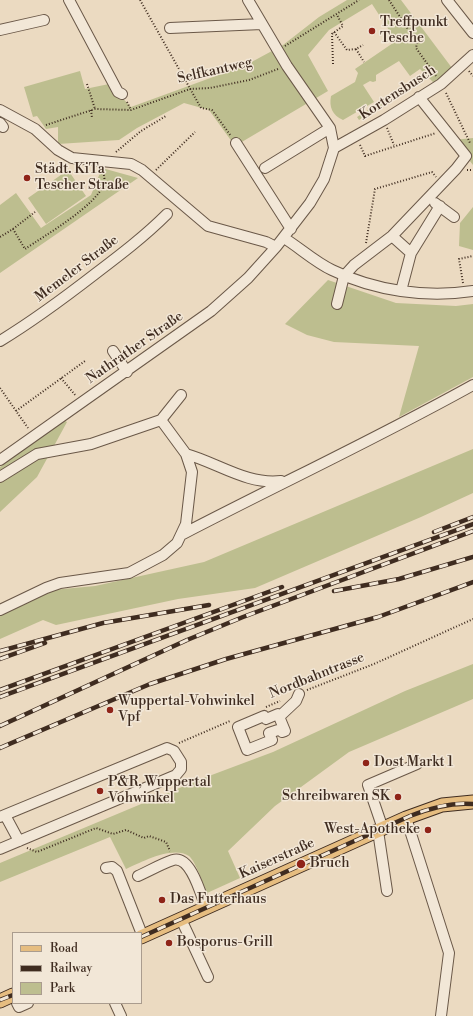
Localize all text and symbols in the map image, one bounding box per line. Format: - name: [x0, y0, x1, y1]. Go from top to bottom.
- place label: Treffpunkt Tesche: [380, 15, 448, 48]
- marker: Treffpunkt Tesche: [367, 26, 377, 36]
- street label: Selfkantweg: [176, 54, 254, 88]
- street label: Kortensbusch: [356, 62, 440, 124]
- place label: Städt. KiTa Tescher Straße: [35, 162, 129, 194]
- marker: Städt. KiTa Tescher Straße: [22, 173, 32, 183]
- street label: Memeler Straße: [32, 232, 122, 306]
- street label: Nathrather Straße: [83, 308, 187, 388]
- street label: Nordbahntrasse: [267, 649, 367, 703]
- place label: Wuppertal-Vohwinkel Vpf: [118, 694, 255, 726]
- marker: Wuppertal-Vohwinkel Vpf: [105, 705, 115, 715]
- place label: Dost Markt 1: [374, 755, 453, 771]
- marker: Dost Markt 1: [361, 758, 371, 768]
- place label: P&R, Wuppertal Vohwinkel: [108, 775, 211, 808]
- marker: P&R, Wuppertal Vohwinkel: [95, 786, 105, 796]
- place label: Schreibwaren SK: [282, 789, 390, 805]
- marker: Schreibwaren SK: [393, 792, 403, 802]
- place label: West-Apotheke: [324, 822, 420, 838]
- marker: West-Apotheke: [423, 825, 433, 835]
- street label: Kaiserstraße: [237, 835, 317, 883]
- place label: Bruch: [310, 856, 350, 872]
- marker: Bruch: [295, 858, 307, 870]
- place label: Das Futterhaus: [170, 892, 266, 908]
- marker: Das Futterhaus: [157, 895, 167, 905]
- legend: [12, 932, 142, 1004]
- place label: Bosporus-Grill: [177, 935, 273, 951]
- marker: Bosporus-Grill: [164, 938, 174, 948]
- text: Road: [50, 941, 78, 956]
- text: Railway: [50, 961, 92, 976]
- text: Park: [50, 981, 75, 996]

